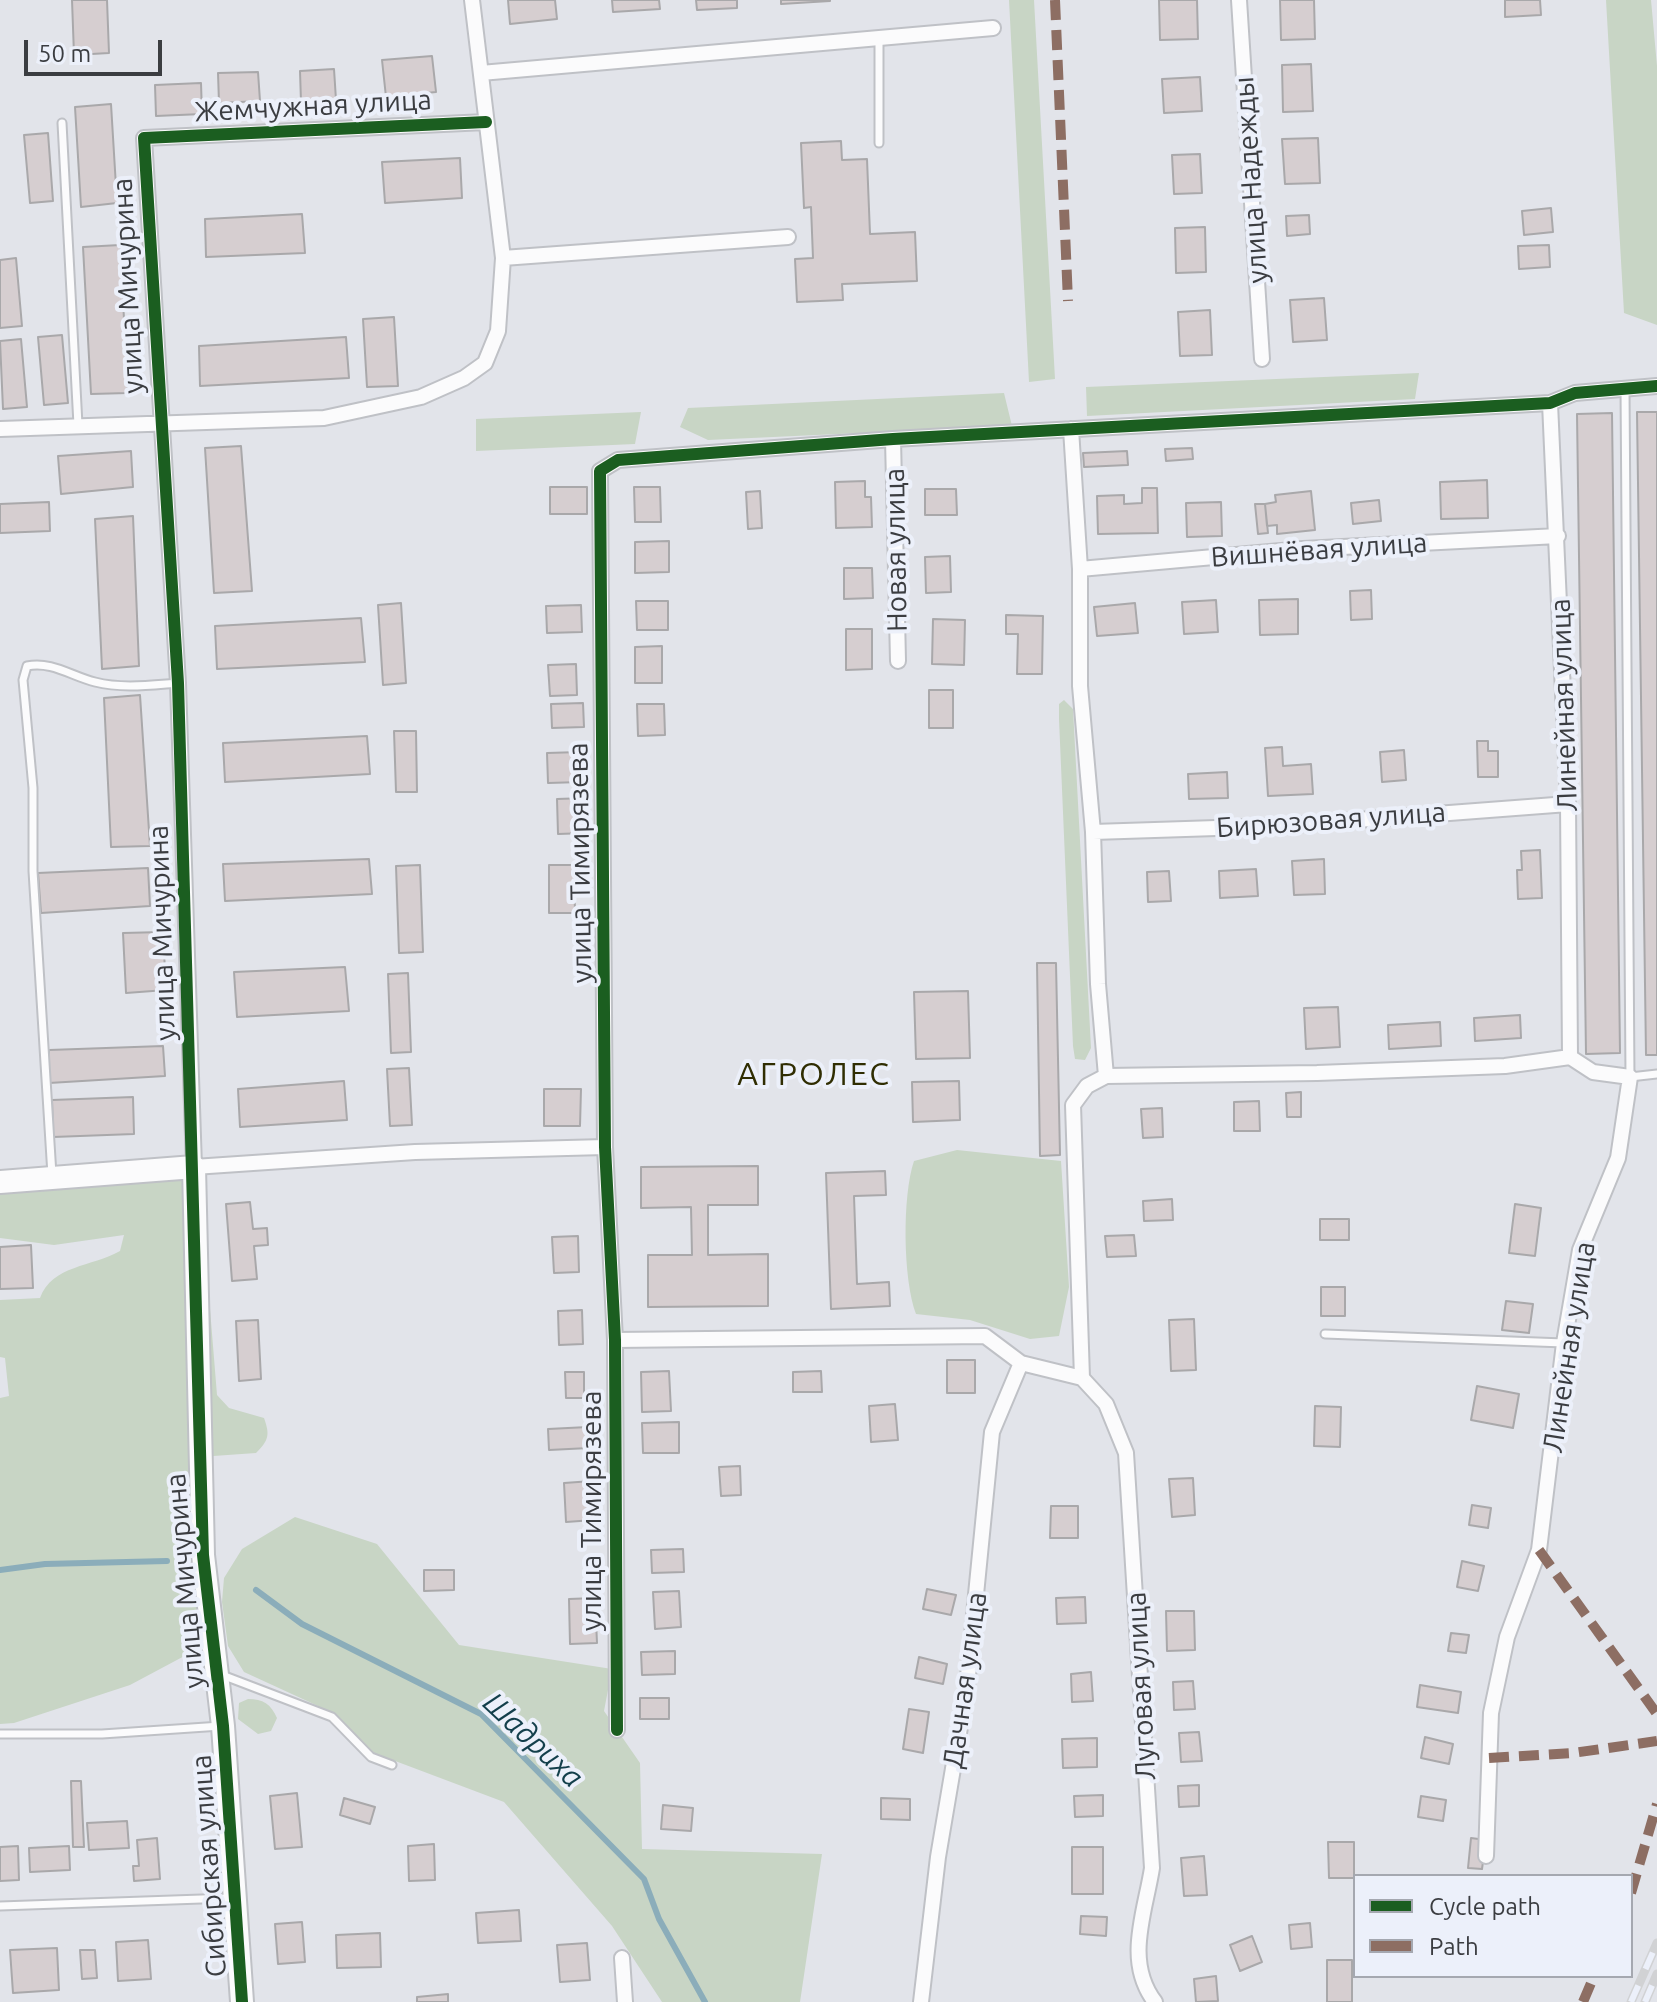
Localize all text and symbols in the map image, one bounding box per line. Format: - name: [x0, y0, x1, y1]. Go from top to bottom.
- scale bar: [28, 24, 166, 74]
- text: 50 m: [38, 40, 91, 67]
- street label: улица Надежды: [1227, 75, 1275, 285]
- street label: Жемчужная улица: [194, 83, 432, 129]
- street label: улица Мичурина: [106, 177, 150, 395]
- street label: Новая улица: [878, 468, 914, 632]
- street label: Вишнёвая улица: [1210, 526, 1428, 574]
- street label: Линейная улица: [1543, 598, 1585, 812]
- street label: улица Тимирязева: [561, 742, 599, 984]
- street label: Бирюзовая улица: [1215, 795, 1447, 845]
- street label: улица Мичурина: [141, 825, 183, 1041]
- district label: АГРОЛЕС: [737, 1055, 891, 1093]
- street label: Линейная улица: [1536, 1239, 1602, 1455]
- street label: улица Тимирязева: [575, 1391, 609, 1631]
- street label: улица Мичурина: [159, 1472, 211, 1690]
- street label: Дачная улица: [936, 1590, 994, 1770]
- street label: Луговая улица: [1119, 1591, 1163, 1781]
- water label: Шадриха: [476, 1685, 590, 1795]
- street label: Сибирская улица: [184, 1754, 234, 1978]
- legend: [1353, 1874, 1633, 1978]
- text: Cycle path: [1429, 1893, 1541, 1920]
- text: Path: [1429, 1933, 1479, 1960]

